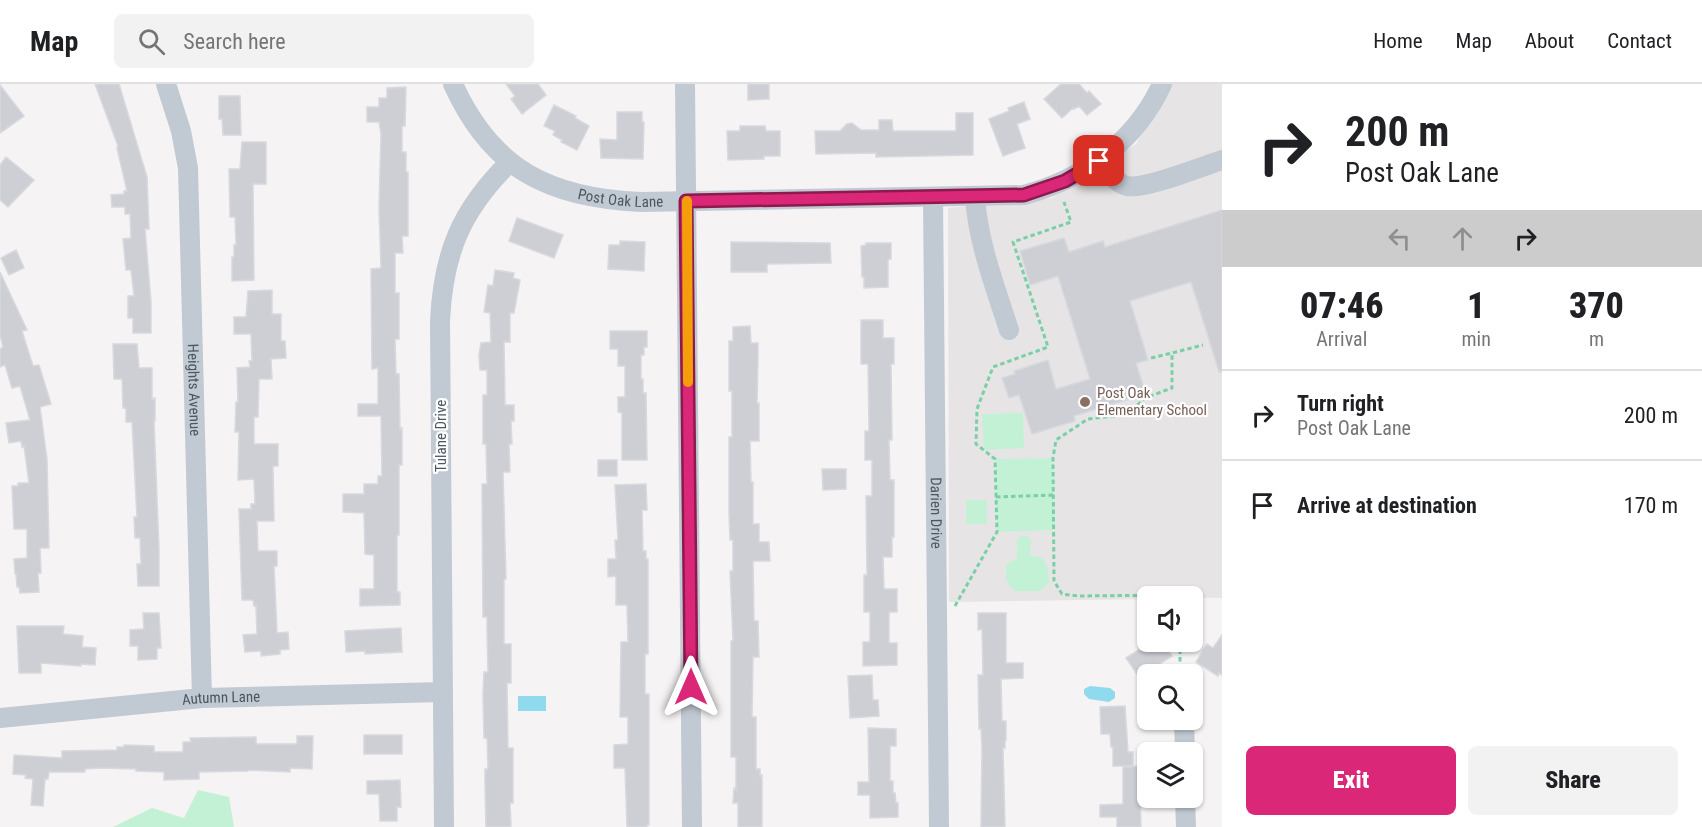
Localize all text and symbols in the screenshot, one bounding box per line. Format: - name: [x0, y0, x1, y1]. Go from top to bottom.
- search box: [114, 14, 534, 68]
- text: Map: [30, 25, 78, 58]
- icon: search: [135, 25, 168, 58]
- text: Search here: [183, 29, 286, 54]
- text: Home: [1373, 29, 1423, 53]
- text: Map: [1456, 29, 1492, 53]
- text: About: [1525, 29, 1574, 53]
- text: Contact: [1607, 29, 1672, 53]
- text: 200 m: [1345, 107, 1450, 156]
- icon: right: [1246, 108, 1324, 186]
- pin: [1073, 135, 1124, 186]
- icon: arrive: [1082, 144, 1115, 177]
- text: Post Oak Lane: [1345, 157, 1499, 189]
- street label: Post Oak Lane: [576, 185, 663, 211]
- icon: left: [1383, 222, 1416, 255]
- icon: ahead: [1446, 222, 1479, 255]
- icon: right: [1509, 222, 1542, 255]
- text: 07:46: [1300, 285, 1383, 327]
- text: 1: [1467, 285, 1485, 327]
- text: 370: [1569, 285, 1624, 327]
- text: Arrival: [1316, 327, 1367, 351]
- text: min: [1462, 327, 1491, 351]
- text: m: [1589, 327, 1604, 351]
- street label: Heights Avenue: [184, 343, 204, 436]
- place label: Post Oak Elementary School: [1097, 384, 1207, 419]
- text: Turn right: [1297, 391, 1384, 416]
- marker: Post Oak Elementary School: [1078, 395, 1092, 409]
- icon: right: [1246, 399, 1279, 432]
- street label: Tulane Drive: [432, 400, 450, 472]
- text: 200 m: [1624, 403, 1678, 428]
- text: Post Oak Lane: [1297, 416, 1411, 440]
- street label: Darien Drive: [927, 477, 945, 549]
- icon: arrive: [1246, 489, 1279, 522]
- text: Arrive at destination: [1297, 493, 1477, 518]
- text: 170 m: [1624, 493, 1678, 518]
- map controls: [1137, 586, 1203, 808]
- button: sound: [1137, 586, 1203, 652]
- position arrow: [659, 655, 723, 719]
- button: search: [1137, 664, 1203, 730]
- street label: Autumn Lane: [181, 688, 260, 709]
- button: layers: [1137, 742, 1203, 808]
- button: Exit: [1246, 746, 1456, 815]
- button: Share: [1468, 746, 1678, 815]

